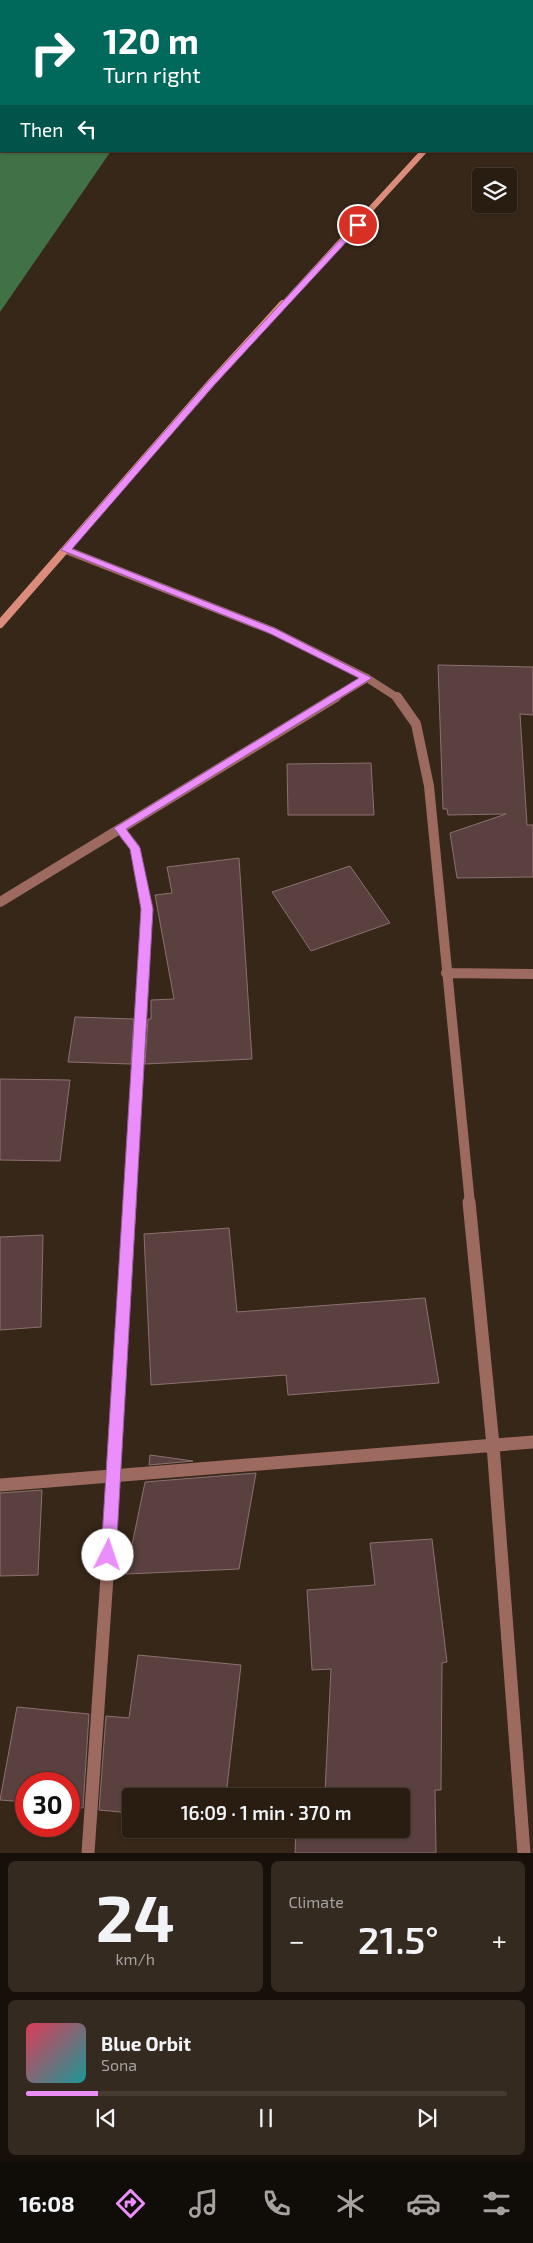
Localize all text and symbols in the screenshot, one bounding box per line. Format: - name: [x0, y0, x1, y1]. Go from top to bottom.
- text: 120 m: [103, 19, 199, 61]
- icon: right: [20, 20, 85, 85]
- text: Turn right: [103, 61, 201, 87]
- icon: left: [73, 115, 101, 143]
- text: Then: [20, 118, 63, 141]
- map controls: [472, 168, 517, 213]
- button: layers: [472, 168, 517, 213]
- pin: [337, 204, 379, 246]
- icon: arrive: [344, 211, 372, 239]
- position arrow: [81, 1528, 133, 1580]
- speed limit sign: 30: [15, 1772, 80, 1837]
- text: 16:09 · 1 min · 370 m: [181, 1801, 351, 1824]
- text: 24: [96, 1877, 175, 1955]
- text: Climate: [289, 1892, 344, 1911]
- text: 21.5°: [358, 1916, 439, 1962]
- text: −: [289, 1923, 305, 1957]
- text: +: [492, 1923, 507, 1957]
- text: km/h: [115, 1949, 155, 1968]
- text: Blue Orbit: [101, 2032, 191, 2055]
- text: Sona: [101, 2055, 137, 2074]
- icon: previous: [92, 2104, 120, 2132]
- icon: pause: [252, 2104, 280, 2132]
- icon: next: [413, 2104, 441, 2132]
- icon: directions: [113, 2186, 148, 2221]
- icon: music: [186, 2186, 221, 2221]
- icon: phone: [259, 2186, 294, 2221]
- icon: climate: [333, 2186, 368, 2221]
- icon: car: [406, 2186, 441, 2221]
- icon: filters: [479, 2186, 514, 2221]
- text: 16:08: [19, 2190, 75, 2216]

